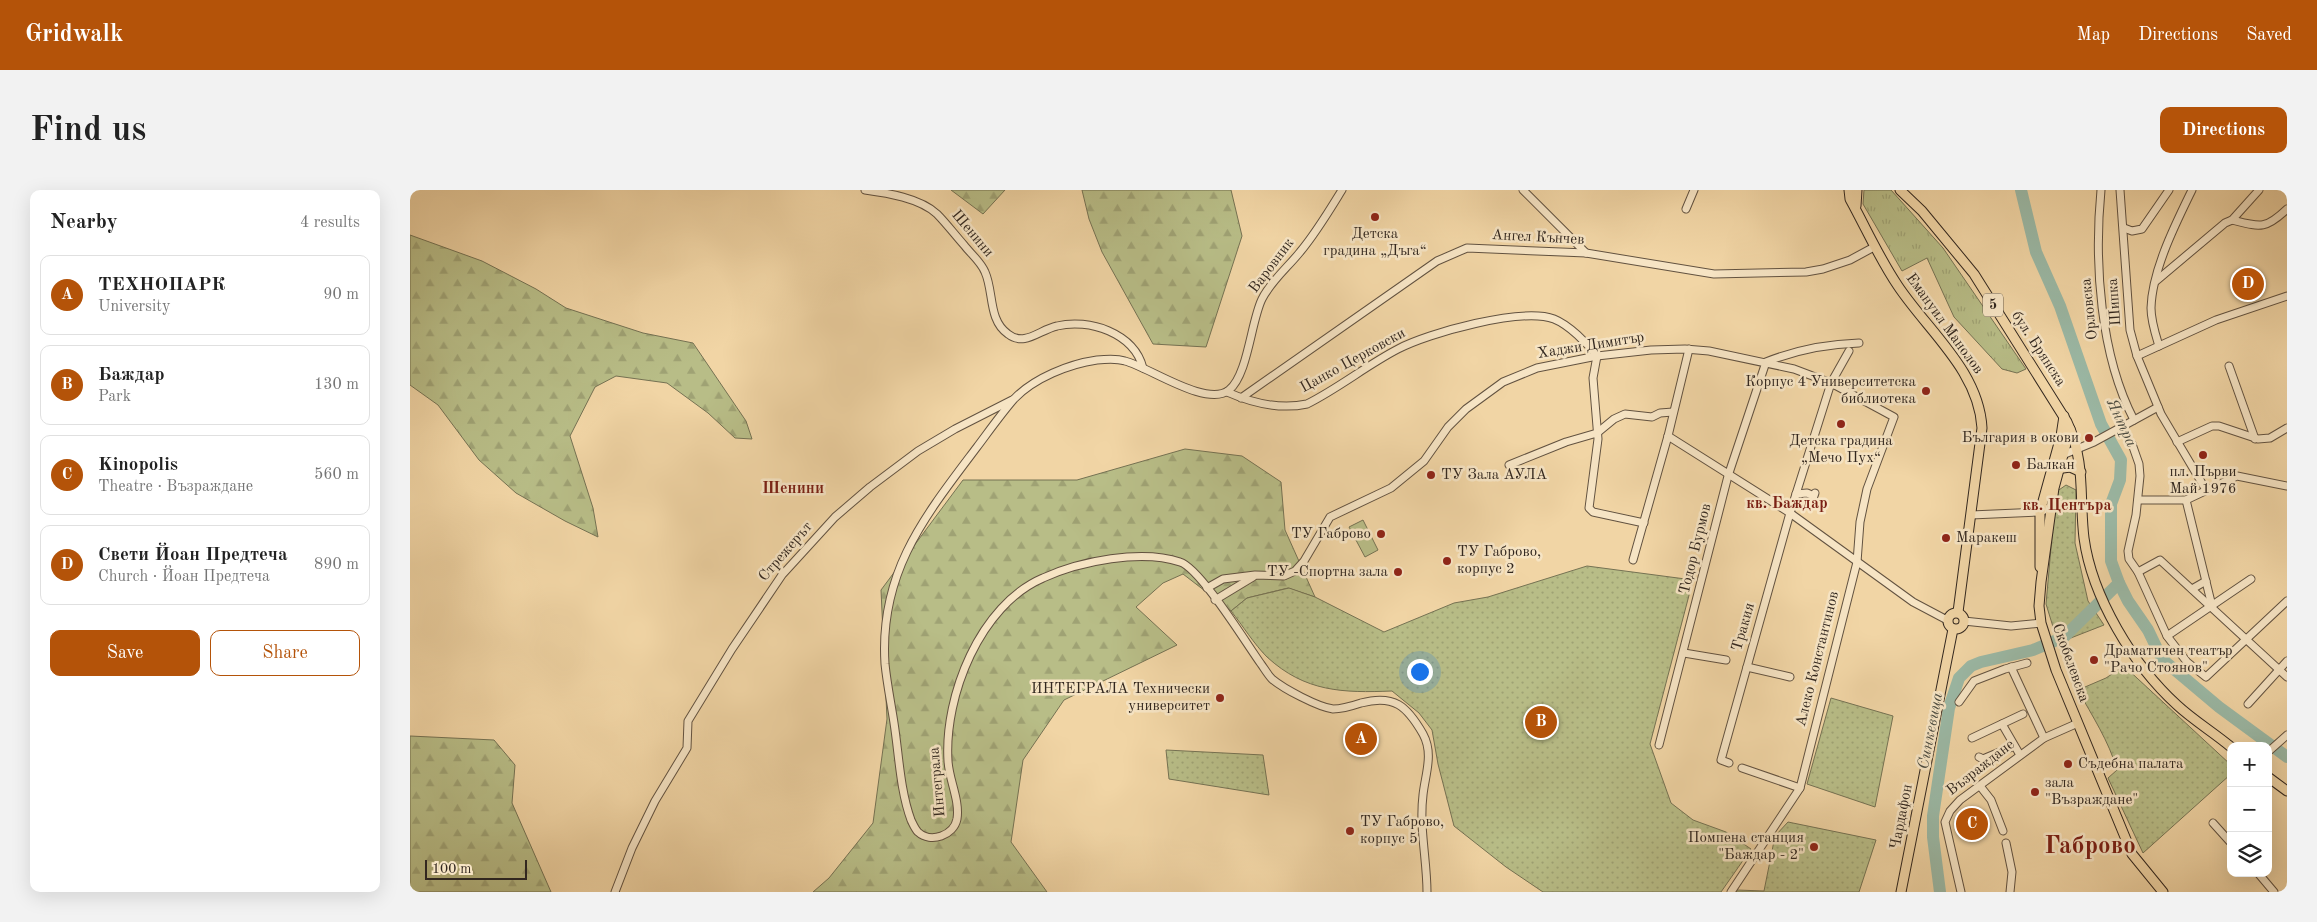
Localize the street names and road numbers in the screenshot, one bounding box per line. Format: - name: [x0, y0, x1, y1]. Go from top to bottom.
- street label: Шенини: [948, 208, 996, 260]
- street label: Ангел Кънчев: [1491, 228, 1585, 248]
- street label: Варовник: [1247, 236, 1298, 296]
- street label: Емануил Манолов: [1903, 271, 1985, 377]
- street label: Орловска: [2079, 277, 2101, 341]
- street label: Шипка: [2106, 277, 2124, 326]
- road number: 5: [1983, 294, 2003, 316]
- street label: бул. Брянска: [2008, 309, 2068, 390]
- street label: Цанко Церковски: [1298, 326, 1408, 396]
- street label: Хаджи Димитър: [1537, 330, 1646, 362]
- street label: Тодор Бурмов: [1677, 502, 1715, 596]
- street label: Стрежерът: [756, 519, 816, 585]
- street label: Алеко Константинов: [1794, 590, 1842, 728]
- street label: Тракия: [1730, 601, 1758, 653]
- street label: Скобелевска: [2049, 622, 2091, 705]
- street label: Възраждане: [1944, 737, 2018, 799]
- street label: Интеграла: [927, 746, 949, 818]
- street label: Чардафон: [1888, 783, 1916, 851]

